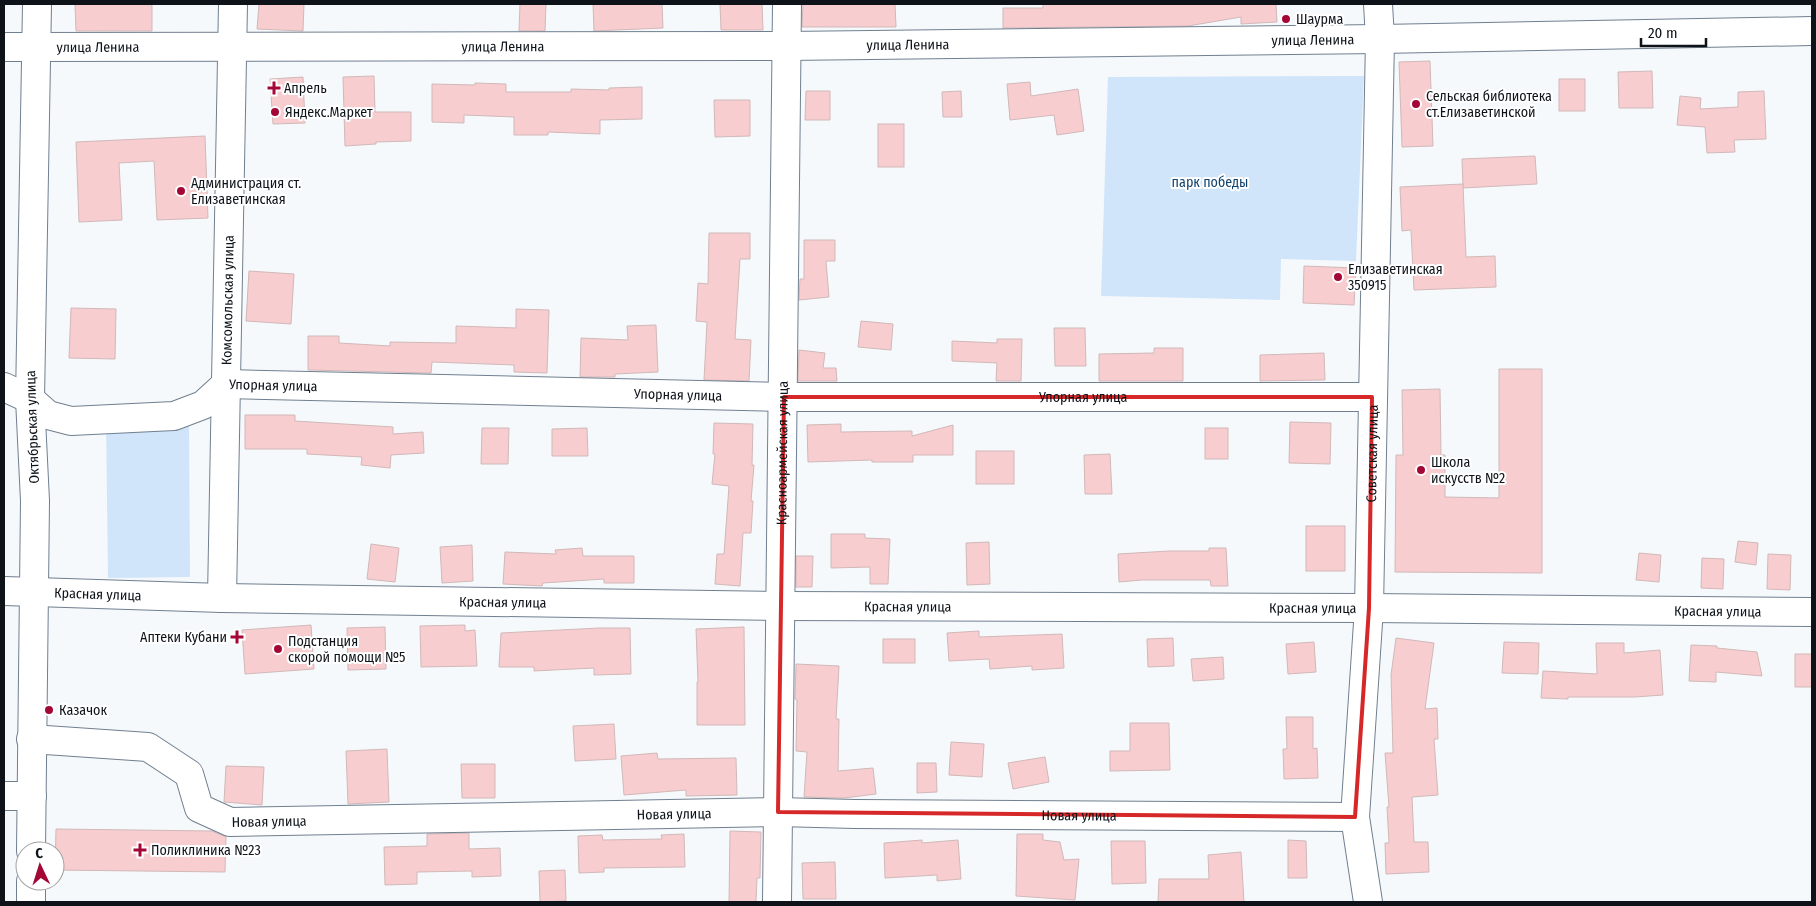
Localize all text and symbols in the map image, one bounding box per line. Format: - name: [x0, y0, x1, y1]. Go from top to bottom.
- place label: Шаурма: [1296, 11, 1343, 28]
- marker: Шаурма: [1280, 13, 1292, 25]
- scale bar: [1641, 15, 1706, 47]
- text: 20 m: [1648, 24, 1678, 42]
- street label: улица Ленина: [1271, 31, 1355, 49]
- street label: улица Ленина: [866, 36, 950, 54]
- street label: улица Ленина: [462, 38, 545, 55]
- street label: улица Ленина: [57, 39, 140, 56]
- place label: Апрель: [284, 80, 327, 97]
- marker: Апрель: [268, 82, 280, 94]
- place label: Сельская библиотека ст.Елизаветинской: [1426, 88, 1552, 121]
- marker: Сельская библиотека ст.Елизаветинской: [1410, 98, 1422, 110]
- place label: Яндекс.Маркет: [285, 104, 373, 121]
- marker: Яндекс.Маркет: [269, 106, 281, 118]
- park label: парк победы: [1172, 174, 1248, 191]
- place label: Администрация ст. Елизаветинская: [191, 175, 301, 208]
- marker: Администрация ст. Елизаветинская: [175, 185, 187, 197]
- street label: Комсомольская улица: [218, 235, 238, 365]
- place label: Елизаветинская 350915: [1348, 261, 1443, 294]
- marker: Елизаветинская 350915: [1332, 271, 1344, 283]
- street label: Октябрьская улица: [22, 370, 43, 484]
- street label: Упорная улица: [228, 376, 318, 395]
- street label: Красноармейская улица: [773, 381, 792, 525]
- street label: Упорная улица: [633, 385, 723, 405]
- street label: Упорная улица: [1038, 389, 1127, 406]
- street label: Советская улица: [1363, 404, 1382, 503]
- place label: Школа искусств №2: [1431, 454, 1505, 487]
- marker: Школа искусств №2: [1415, 464, 1427, 476]
- street label: Красная улица: [54, 585, 142, 604]
- street label: Красная улица: [459, 593, 547, 612]
- street label: Красная улица: [864, 598, 952, 616]
- street label: Красная улица: [1269, 600, 1357, 617]
- street label: Красная улица: [1674, 603, 1762, 621]
- place label: Аптеки Кубани: [140, 629, 227, 646]
- marker: Аптеки Кубани: [231, 631, 243, 643]
- place label: Подстанция скорой помощи №5: [288, 633, 405, 666]
- marker: Подстанция скорой помощи №5: [272, 643, 284, 655]
- place label: Казачок: [59, 702, 107, 719]
- marker: Казачок: [43, 704, 55, 716]
- street label: Новая улица: [636, 805, 712, 824]
- street label: Новая улица: [1042, 807, 1117, 825]
- street label: Новая улица: [232, 813, 307, 831]
- north arrow: [15, 841, 65, 891]
- place label: Поликлиника №23: [151, 842, 261, 859]
- marker: Поликлиника №23: [133, 843, 147, 857]
- text: С: [35, 845, 44, 862]

